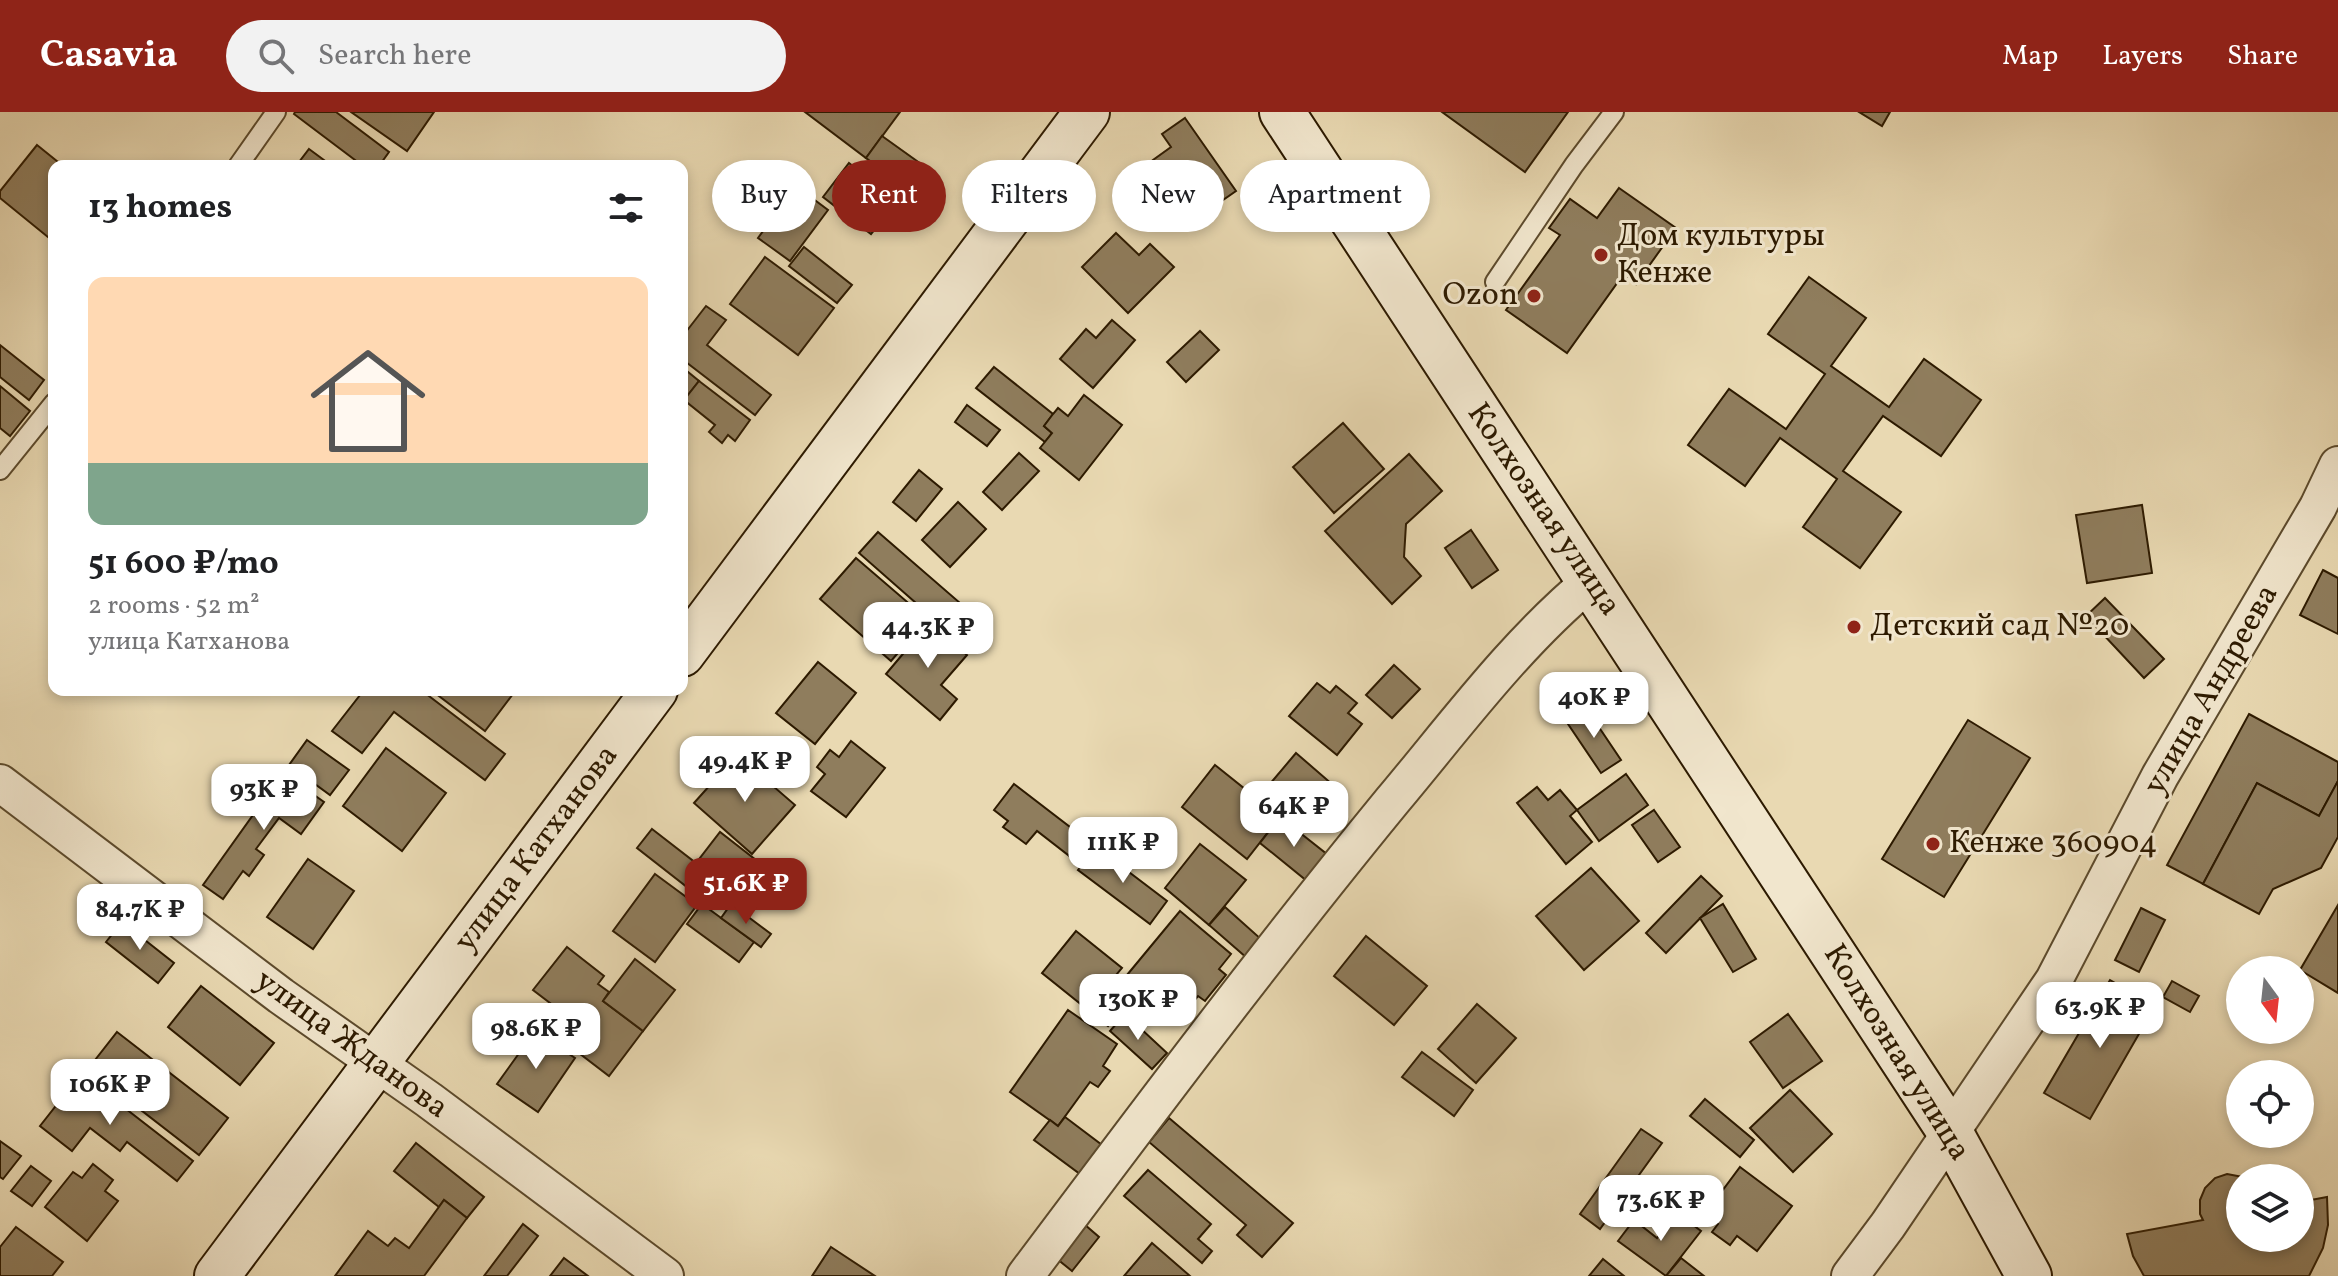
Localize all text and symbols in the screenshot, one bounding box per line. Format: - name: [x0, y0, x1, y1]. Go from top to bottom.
- search box: [226, 20, 786, 92]
- text: Casavia: [40, 30, 178, 83]
- icon: search: [254, 34, 298, 78]
- text: Search here: [318, 35, 471, 77]
- text: Map: [2002, 37, 2058, 76]
- text: Layers: [2102, 37, 2183, 76]
- text: Share: [2227, 37, 2298, 76]
- chip: Buy: [712, 160, 816, 232]
- chip: Rent: [832, 160, 946, 232]
- chip: Filters: [962, 160, 1096, 232]
- chip: New: [1112, 160, 1224, 232]
- chip: Apartment: [1240, 160, 1430, 232]
- text: 13 homes: [88, 185, 232, 232]
- icon: filters: [604, 186, 648, 230]
- place label: Дом культуры Кенже: [1617, 215, 1825, 296]
- marker: Дом культуры Кенже: [1592, 246, 1610, 264]
- place label: Ozon: [1442, 274, 1518, 318]
- marker: Ozon: [1525, 287, 1543, 305]
- icon: home: [296, 329, 440, 473]
- street label: Колхозная улица: [1455, 395, 1631, 625]
- text: 51 600 ₽/mo: [88, 541, 279, 588]
- street label: улица Андреева: [2134, 577, 2290, 803]
- text: 2 rooms · 52 m²: [88, 588, 260, 624]
- pin: 44.3K ₽: [854, 602, 1002, 670]
- place label: Детский сад №20: [1870, 605, 2129, 649]
- text: 44.3K ₽: [881, 610, 975, 646]
- marker: Детский сад №20: [1845, 618, 1863, 636]
- text: улица Катханова: [88, 624, 290, 660]
- pin: 40K ₽: [1538, 672, 1650, 740]
- text: 40K ₽: [1557, 680, 1631, 716]
- street label: улица Катханова: [445, 736, 629, 962]
- pin: 49.4K ₽: [671, 736, 819, 804]
- text: 49.4K ₽: [698, 744, 792, 780]
- pin: 93K ₽: [208, 764, 320, 832]
- text: 93K ₽: [229, 772, 299, 808]
- pin: 64K ₽: [1238, 781, 1350, 849]
- text: 64K ₽: [1258, 789, 1330, 825]
- pin: 111K ₽: [1058, 817, 1188, 885]
- place label: Кенже 360904: [1949, 822, 2158, 866]
- text: 111K ₽: [1086, 825, 1160, 861]
- marker: Кенже 360904: [1924, 835, 1942, 853]
- pin: 51.6K ₽: [672, 858, 820, 926]
- text: 51.6K ₽: [703, 866, 789, 902]
- pin: 84.7K ₽: [66, 884, 214, 952]
- text: 84.7K ₽: [95, 892, 185, 928]
- street label: Колхозная улица: [1812, 936, 1980, 1170]
- north arrow: [2226, 956, 2314, 1044]
- map controls: [2226, 956, 2314, 1252]
- street label: улица Жданова: [245, 960, 457, 1130]
- pin: 130K ₽: [1073, 974, 1203, 1042]
- text: 130K ₽: [1097, 982, 1179, 1018]
- pin: 63.9K ₽: [2026, 982, 2174, 1050]
- text: 63.9K ₽: [2055, 990, 2145, 1026]
- pin: 98.6K ₽: [462, 1003, 610, 1071]
- text: 98.6K ₽: [490, 1011, 582, 1047]
- pin: 106K ₽: [45, 1059, 175, 1127]
- button: locate: [2226, 1060, 2314, 1148]
- text: 106K ₽: [69, 1067, 151, 1103]
- button: layers: [2226, 1164, 2314, 1252]
- pin: 73.6K ₽: [1587, 1175, 1735, 1243]
- text: 73.6K ₽: [1617, 1183, 1705, 1219]

